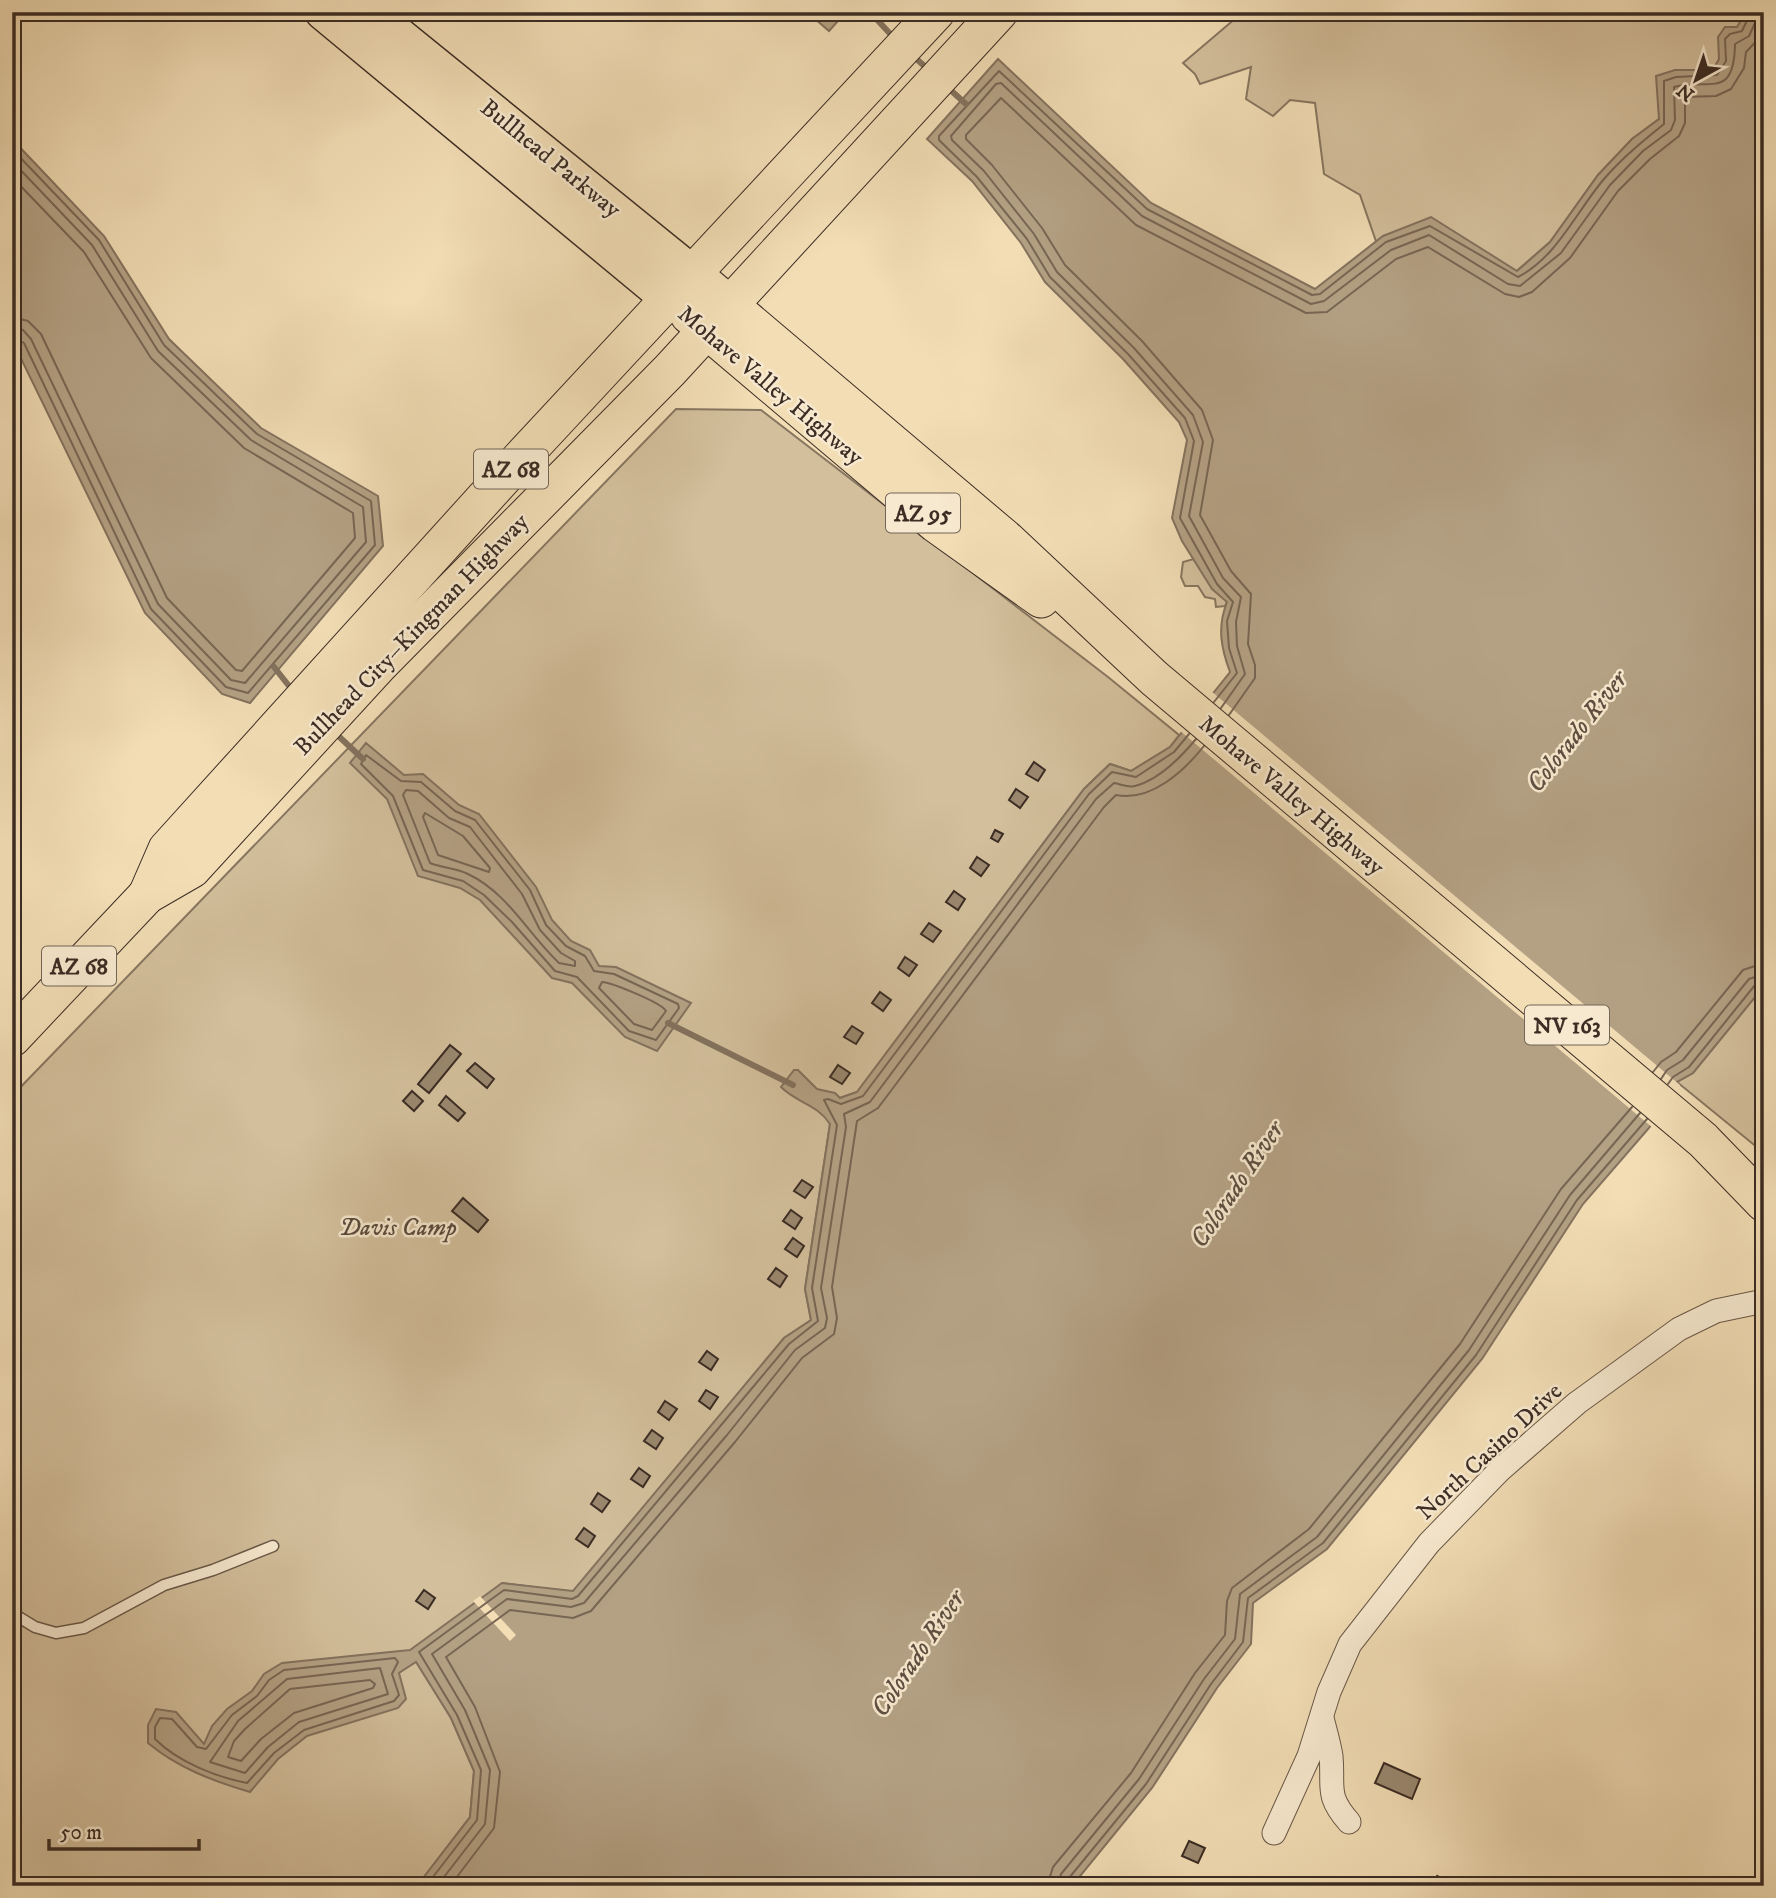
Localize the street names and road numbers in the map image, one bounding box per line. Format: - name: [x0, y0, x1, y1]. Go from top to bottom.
- street label: Bullhead Parkway: [474, 93, 627, 225]
- street label: Mohave Valley Highway: [671, 299, 870, 473]
- road number: AZ 68: [474, 449, 548, 489]
- road number: AZ 95: [886, 494, 960, 533]
- street label: Bullhead City–Kingman Highway: [288, 507, 536, 762]
- street label: Mohave Valley Highway: [1192, 709, 1391, 883]
- road number: AZ 68: [42, 946, 116, 986]
- road number: NV 163: [1525, 1006, 1609, 1044]
- street label: North Casino Drive: [1411, 1377, 1569, 1527]

